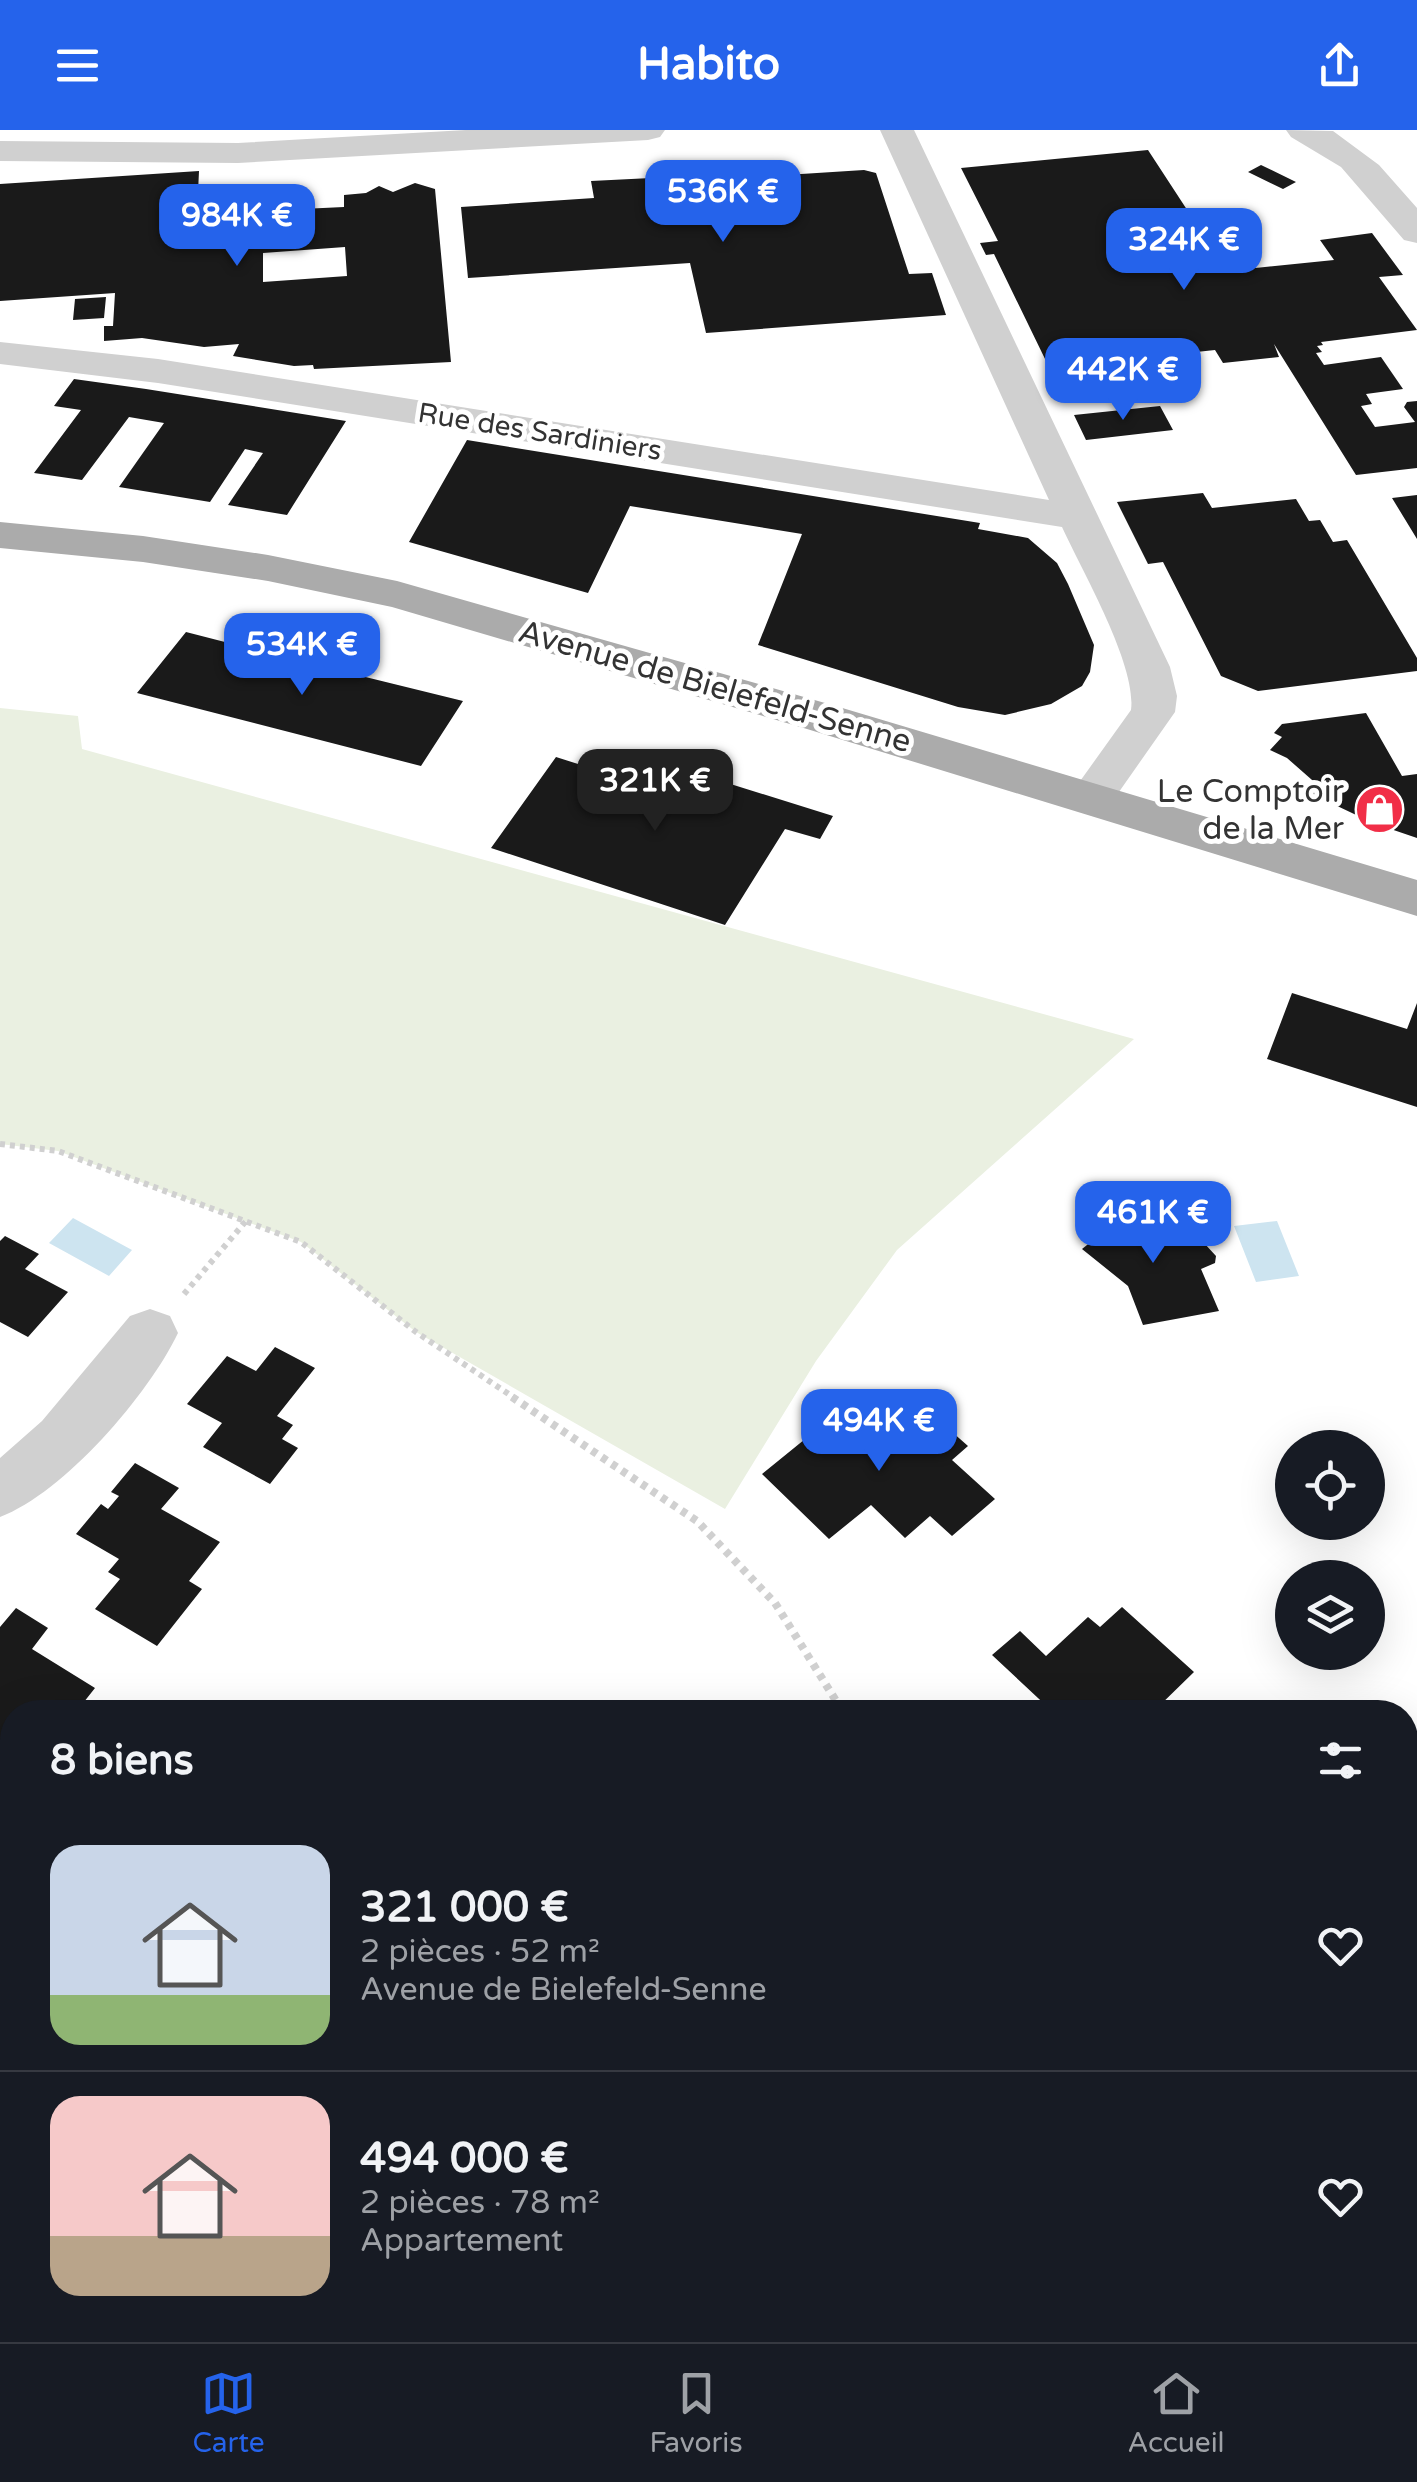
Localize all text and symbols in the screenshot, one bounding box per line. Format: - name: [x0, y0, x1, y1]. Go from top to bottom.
- icon: menu: [50, 38, 105, 93]
- text: Habito: [637, 38, 780, 92]
- icon: share: [1312, 38, 1367, 93]
- pin: 536K €: [642, 160, 804, 245]
- text: 536K €: [667, 173, 779, 211]
- pin: 984K €: [156, 184, 318, 269]
- text: 984K €: [181, 197, 293, 235]
- pin: 324K €: [1103, 208, 1265, 293]
- text: 324K €: [1128, 221, 1240, 259]
- pin: 442K €: [1042, 338, 1204, 423]
- text: 442K €: [1067, 351, 1179, 389]
- street label: Rue des Sardiniers: [416, 396, 664, 468]
- pin: 534K €: [221, 613, 383, 698]
- street label: Avenue de Bielefeld-Senne: [514, 613, 915, 761]
- text: 534K €: [246, 626, 358, 664]
- pin: 321K €: [574, 749, 736, 834]
- text: 321K €: [599, 762, 711, 800]
- place label: Le Comptoir de la Mer: [1157, 773, 1345, 848]
- shop icon: Le Comptoir de la Mer: [1353, 783, 1405, 835]
- pin: 461K €: [1072, 1181, 1234, 1266]
- text: 461K €: [1097, 1194, 1209, 1232]
- pin: 494K €: [798, 1389, 960, 1474]
- text: 494K €: [823, 1402, 935, 1440]
- map controls: [1275, 1430, 1385, 1670]
- button: locate: [1275, 1430, 1385, 1540]
- button: layers: [1275, 1560, 1385, 1670]
- icon: filters: [1313, 1733, 1368, 1788]
- text: 8 biens: [50, 1735, 194, 1786]
- text: 321 000 €: [360, 1882, 569, 1933]
- icon: home: [130, 1885, 250, 2005]
- icon: heart: [1313, 1918, 1368, 1973]
- text: 2 pièces · 52 m²: [360, 1933, 600, 1971]
- text: Avenue de Bielefeld-Senne: [360, 1971, 767, 2009]
- text: 494 000 €: [360, 2133, 569, 2184]
- icon: home: [130, 2136, 250, 2256]
- icon: heart: [1313, 2169, 1368, 2224]
- text: 2 pièces · 78 m²: [360, 2184, 600, 2222]
- text: Appartement: [360, 2222, 563, 2260]
- tab: Carte: [192, 2366, 265, 2460]
- tab: Favoris: [649, 2366, 743, 2460]
- tab: Accueil: [1127, 2366, 1225, 2460]

